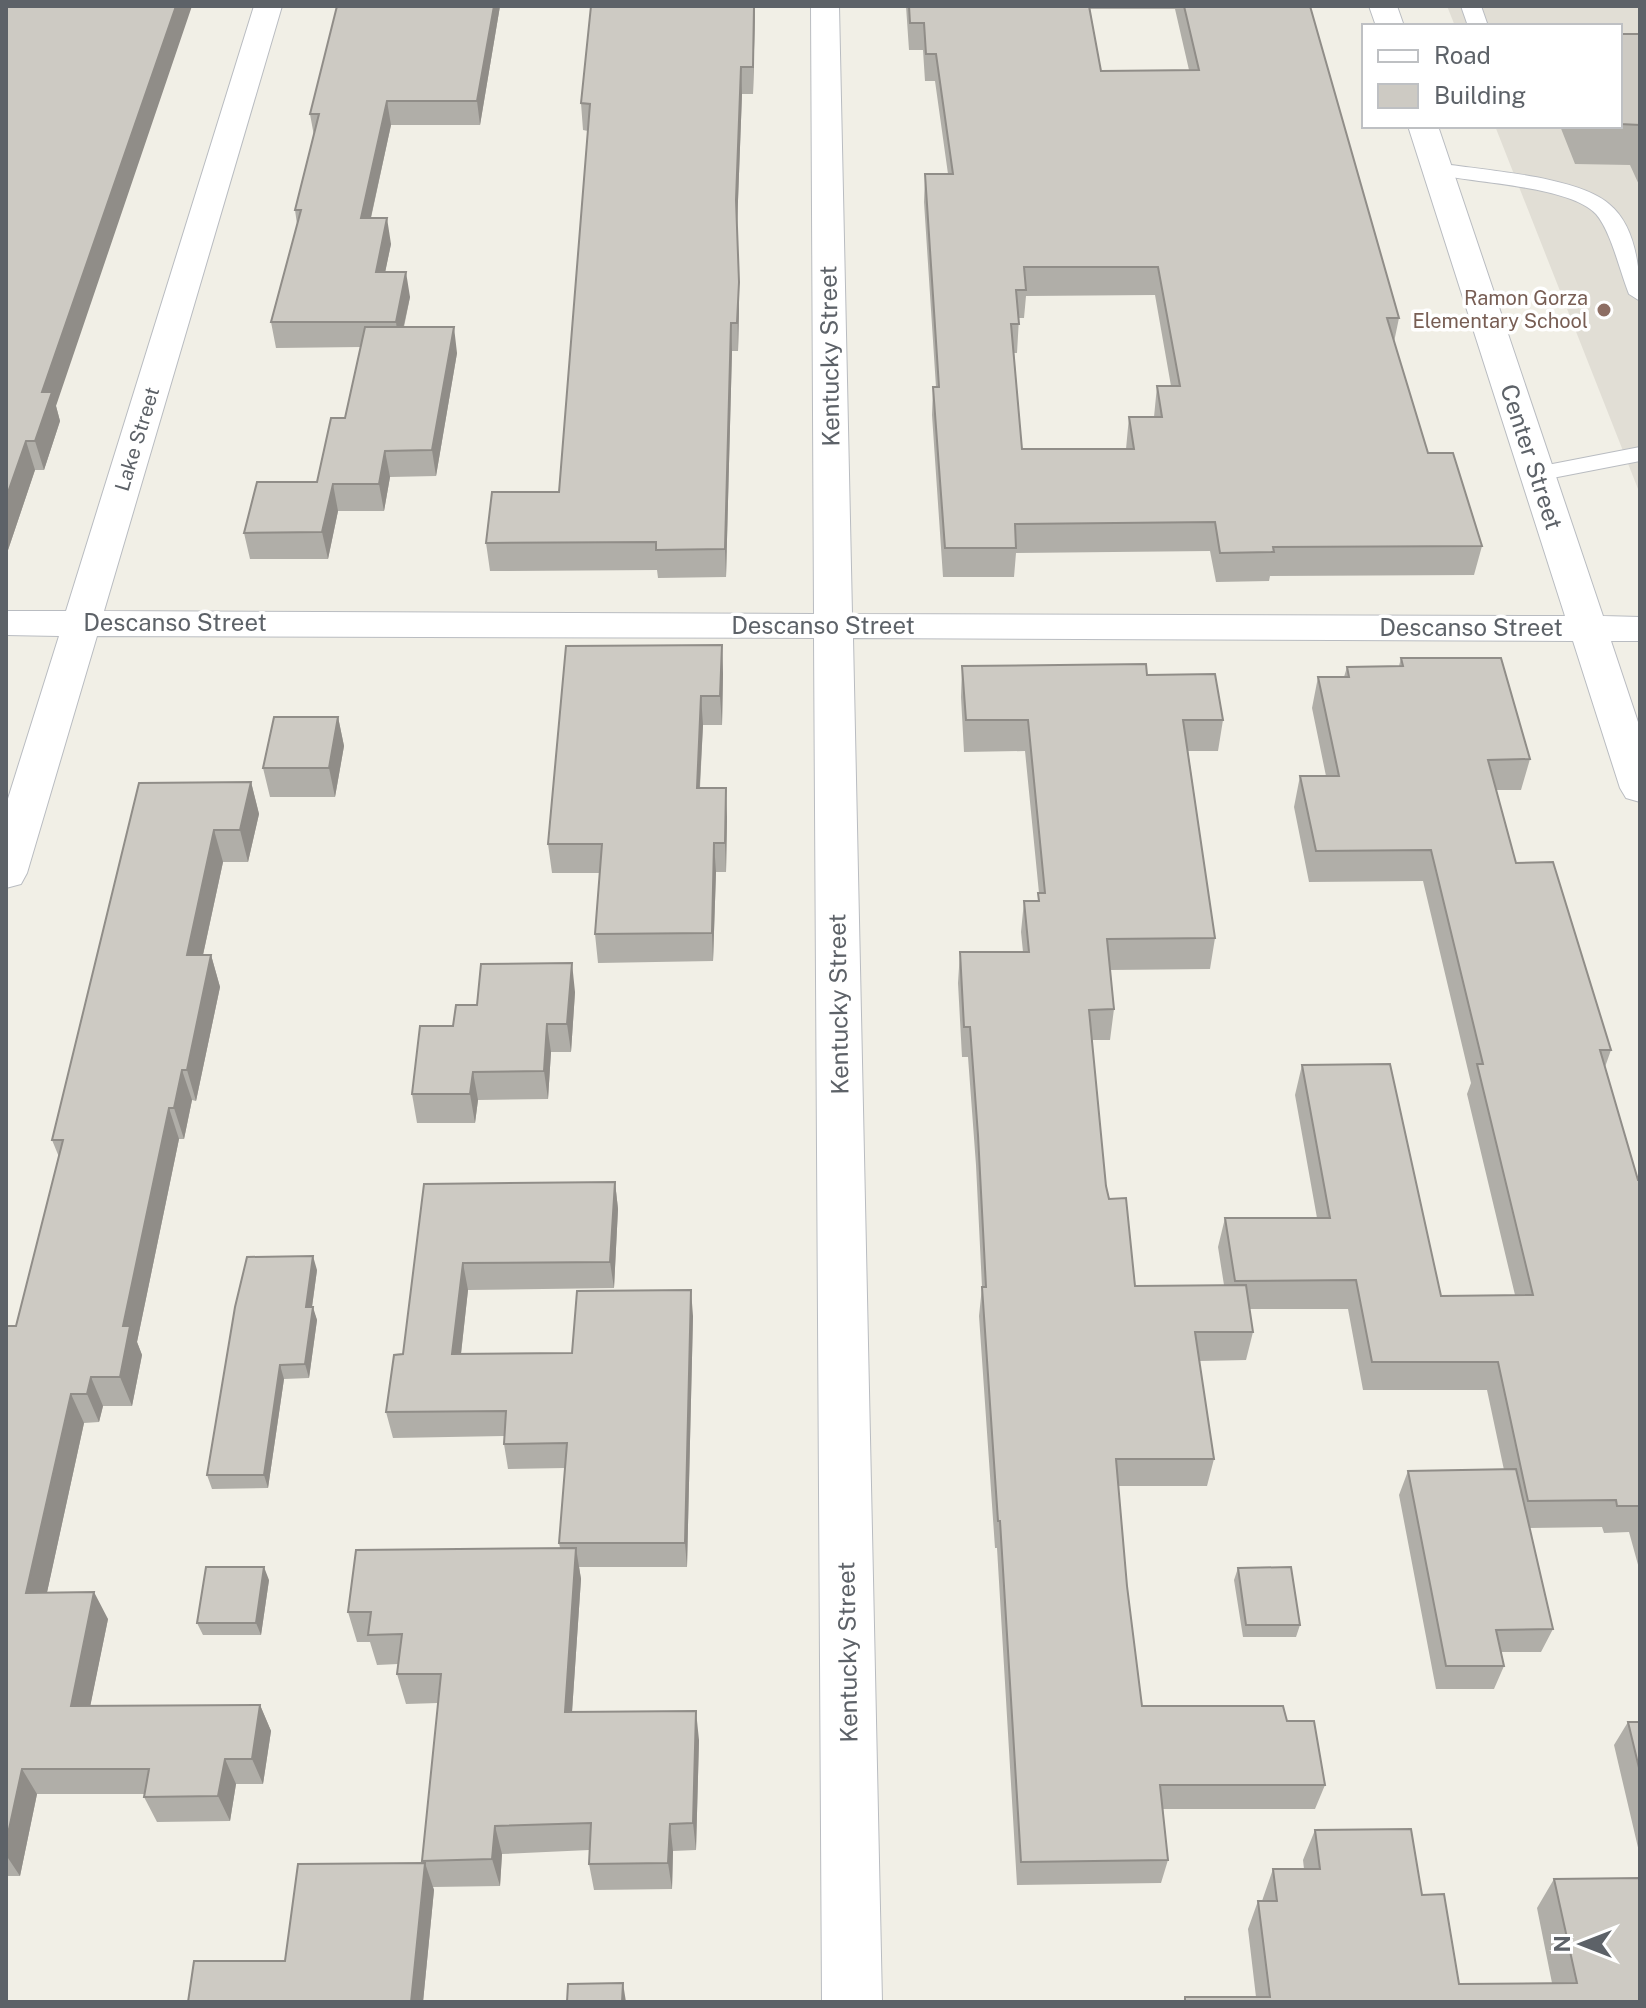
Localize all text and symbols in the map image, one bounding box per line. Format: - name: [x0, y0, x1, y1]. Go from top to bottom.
- legend: [1362, 24, 1622, 128]
- text: Road: [1434, 41, 1491, 69]
- text: Building: [1434, 81, 1526, 109]
- street label: Kentucky Street: [813, 265, 845, 447]
- place label: Ramon Gorza Elementary School: [1413, 286, 1588, 333]
- marker: Ramon Gorza Elementary School: [1595, 301, 1613, 319]
- street label: Center Street: [1495, 380, 1569, 533]
- street label: Lake Street: [110, 384, 164, 494]
- street label: Descanso Street: [83, 608, 267, 636]
- street label: Descanso Street: [731, 611, 915, 639]
- street label: Descanso Street: [1379, 613, 1563, 641]
- street label: Kentucky Street: [822, 913, 854, 1095]
- street label: Kentucky Street: [831, 1561, 863, 1743]
- north arrow: [1542, 1904, 1622, 1984]
- text: N: [1549, 1935, 1575, 1953]

